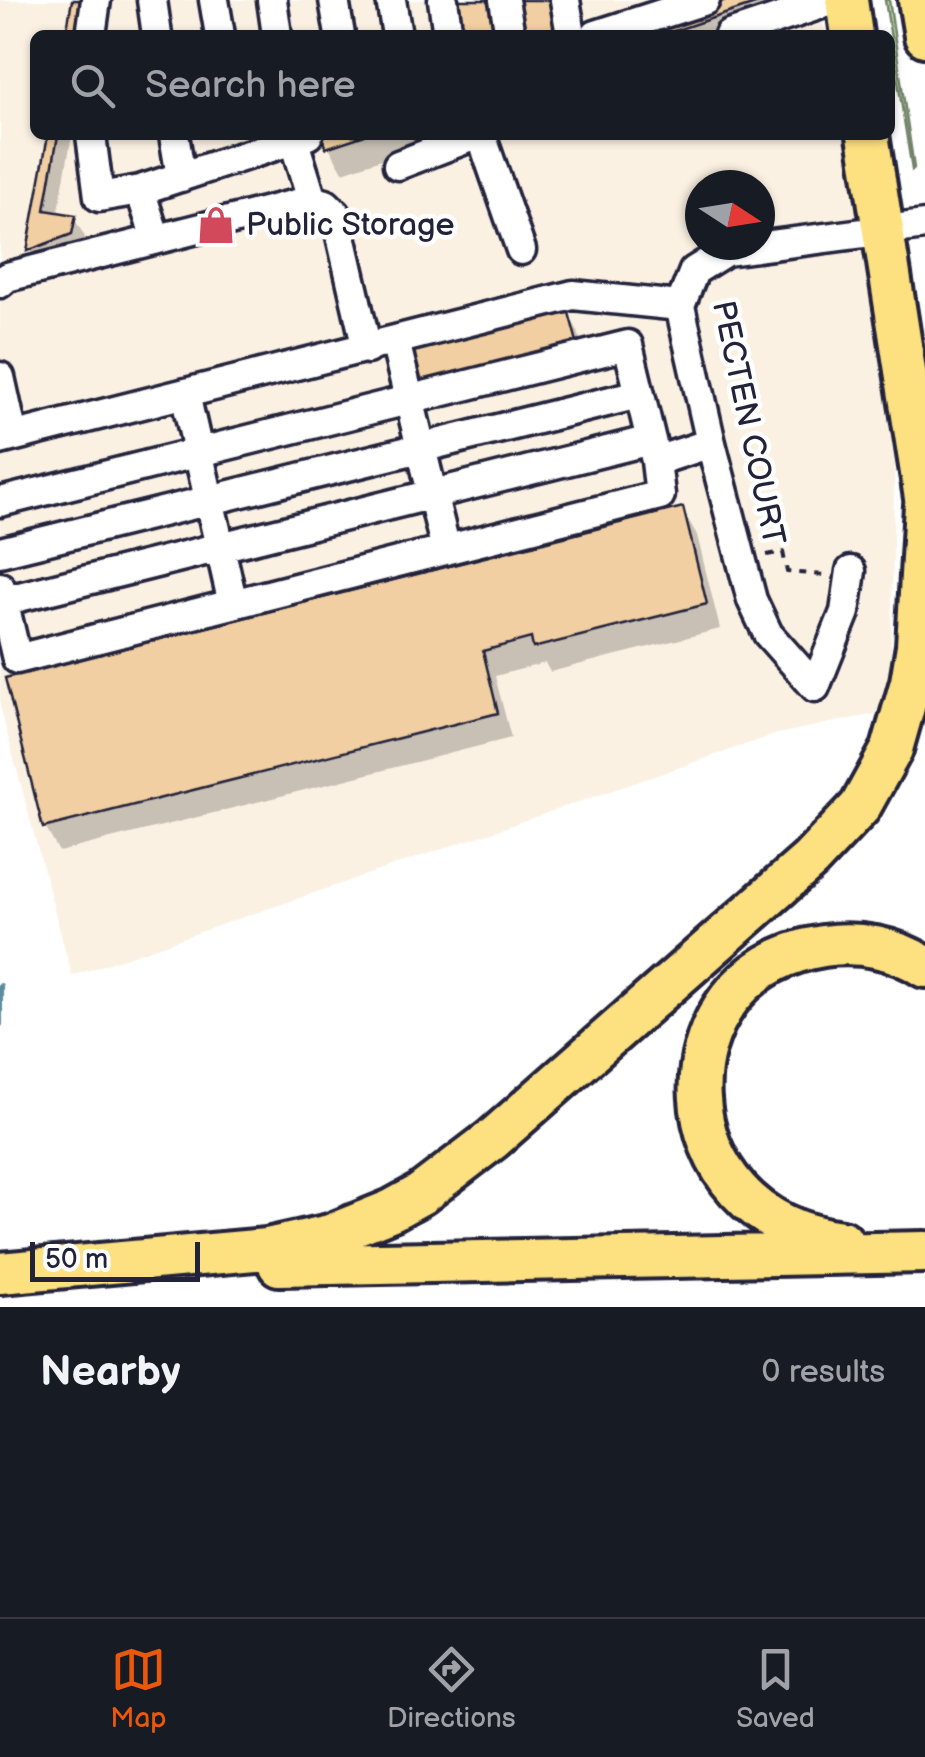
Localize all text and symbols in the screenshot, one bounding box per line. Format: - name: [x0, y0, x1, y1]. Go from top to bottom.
- search box: [30, 30, 895, 140]
- icon: search: [65, 58, 120, 113]
- text: Search here: [145, 63, 356, 108]
- north arrow: [685, 170, 775, 260]
- shop icon: Public Storage: [195, 204, 237, 246]
- place label: Public Storage: [246, 206, 455, 245]
- street label: PECTEN COURT: [703, 297, 793, 549]
- scale bar: [30, 1237, 200, 1282]
- text: 50 m: [45, 1243, 108, 1276]
- text: Nearby: [40, 1347, 180, 1398]
- text: 0 results: [762, 1353, 885, 1392]
- tab: Map: [110, 1642, 167, 1735]
- tab: Directions: [387, 1642, 516, 1735]
- tab: Saved: [736, 1642, 815, 1735]

